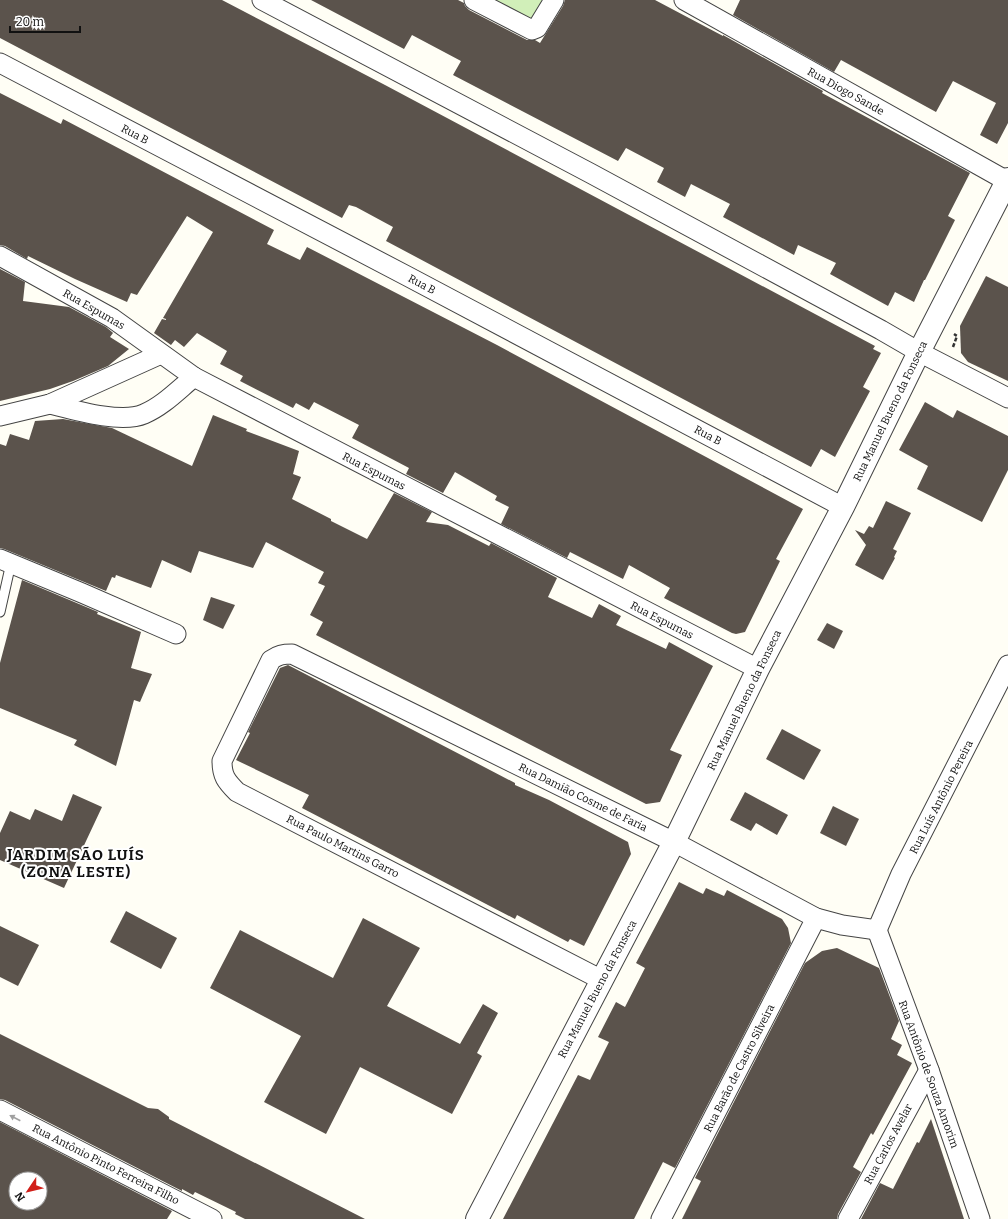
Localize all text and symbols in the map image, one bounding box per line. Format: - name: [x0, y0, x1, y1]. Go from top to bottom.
- scale bar: [10, 8, 80, 34]
- text: 20 m: [16, 15, 45, 29]
- street label: Rua Diogo Sande: [805, 65, 886, 118]
- street label: Rua B: [119, 122, 151, 147]
- street label: Rua B: [406, 272, 438, 297]
- street label: Rua Espumas: [61, 287, 127, 332]
- street label: Rua Manuel Bueno da Fonseca: [851, 339, 930, 483]
- street label: Rua B: [692, 423, 724, 448]
- street label: Rua Espumas: [340, 450, 408, 493]
- street label: Rua Espumas: [628, 599, 696, 642]
- street label: Rua Manuel Bueno da Fonseca: [705, 628, 784, 772]
- street label: Rua Luís Antônio Pereira: [907, 738, 976, 856]
- street label: Rua Damião Cosme de Faria: [516, 761, 649, 834]
- street label: Rua Paulo Martins Garro: [284, 812, 401, 881]
- district label: JARDIM SÃO LUÍS (ZONA LESTE): [6, 846, 145, 881]
- street label: Rua Manuel Bueno da Fonseca: [555, 918, 639, 1060]
- street label: Rua Antônio de Souza Amorim: [896, 999, 962, 1150]
- street label: Rua Barão de Castro Silveira: [701, 1002, 777, 1134]
- street label: Rua Carlos Avelar: [862, 1102, 915, 1187]
- one-way arrow: [10, 1115, 21, 1121]
- street label: Rua Antônio Pinto Ferreira Filho: [30, 1122, 181, 1207]
- north arrow: [8, 1171, 48, 1211]
- text: N: [12, 1189, 28, 1204]

